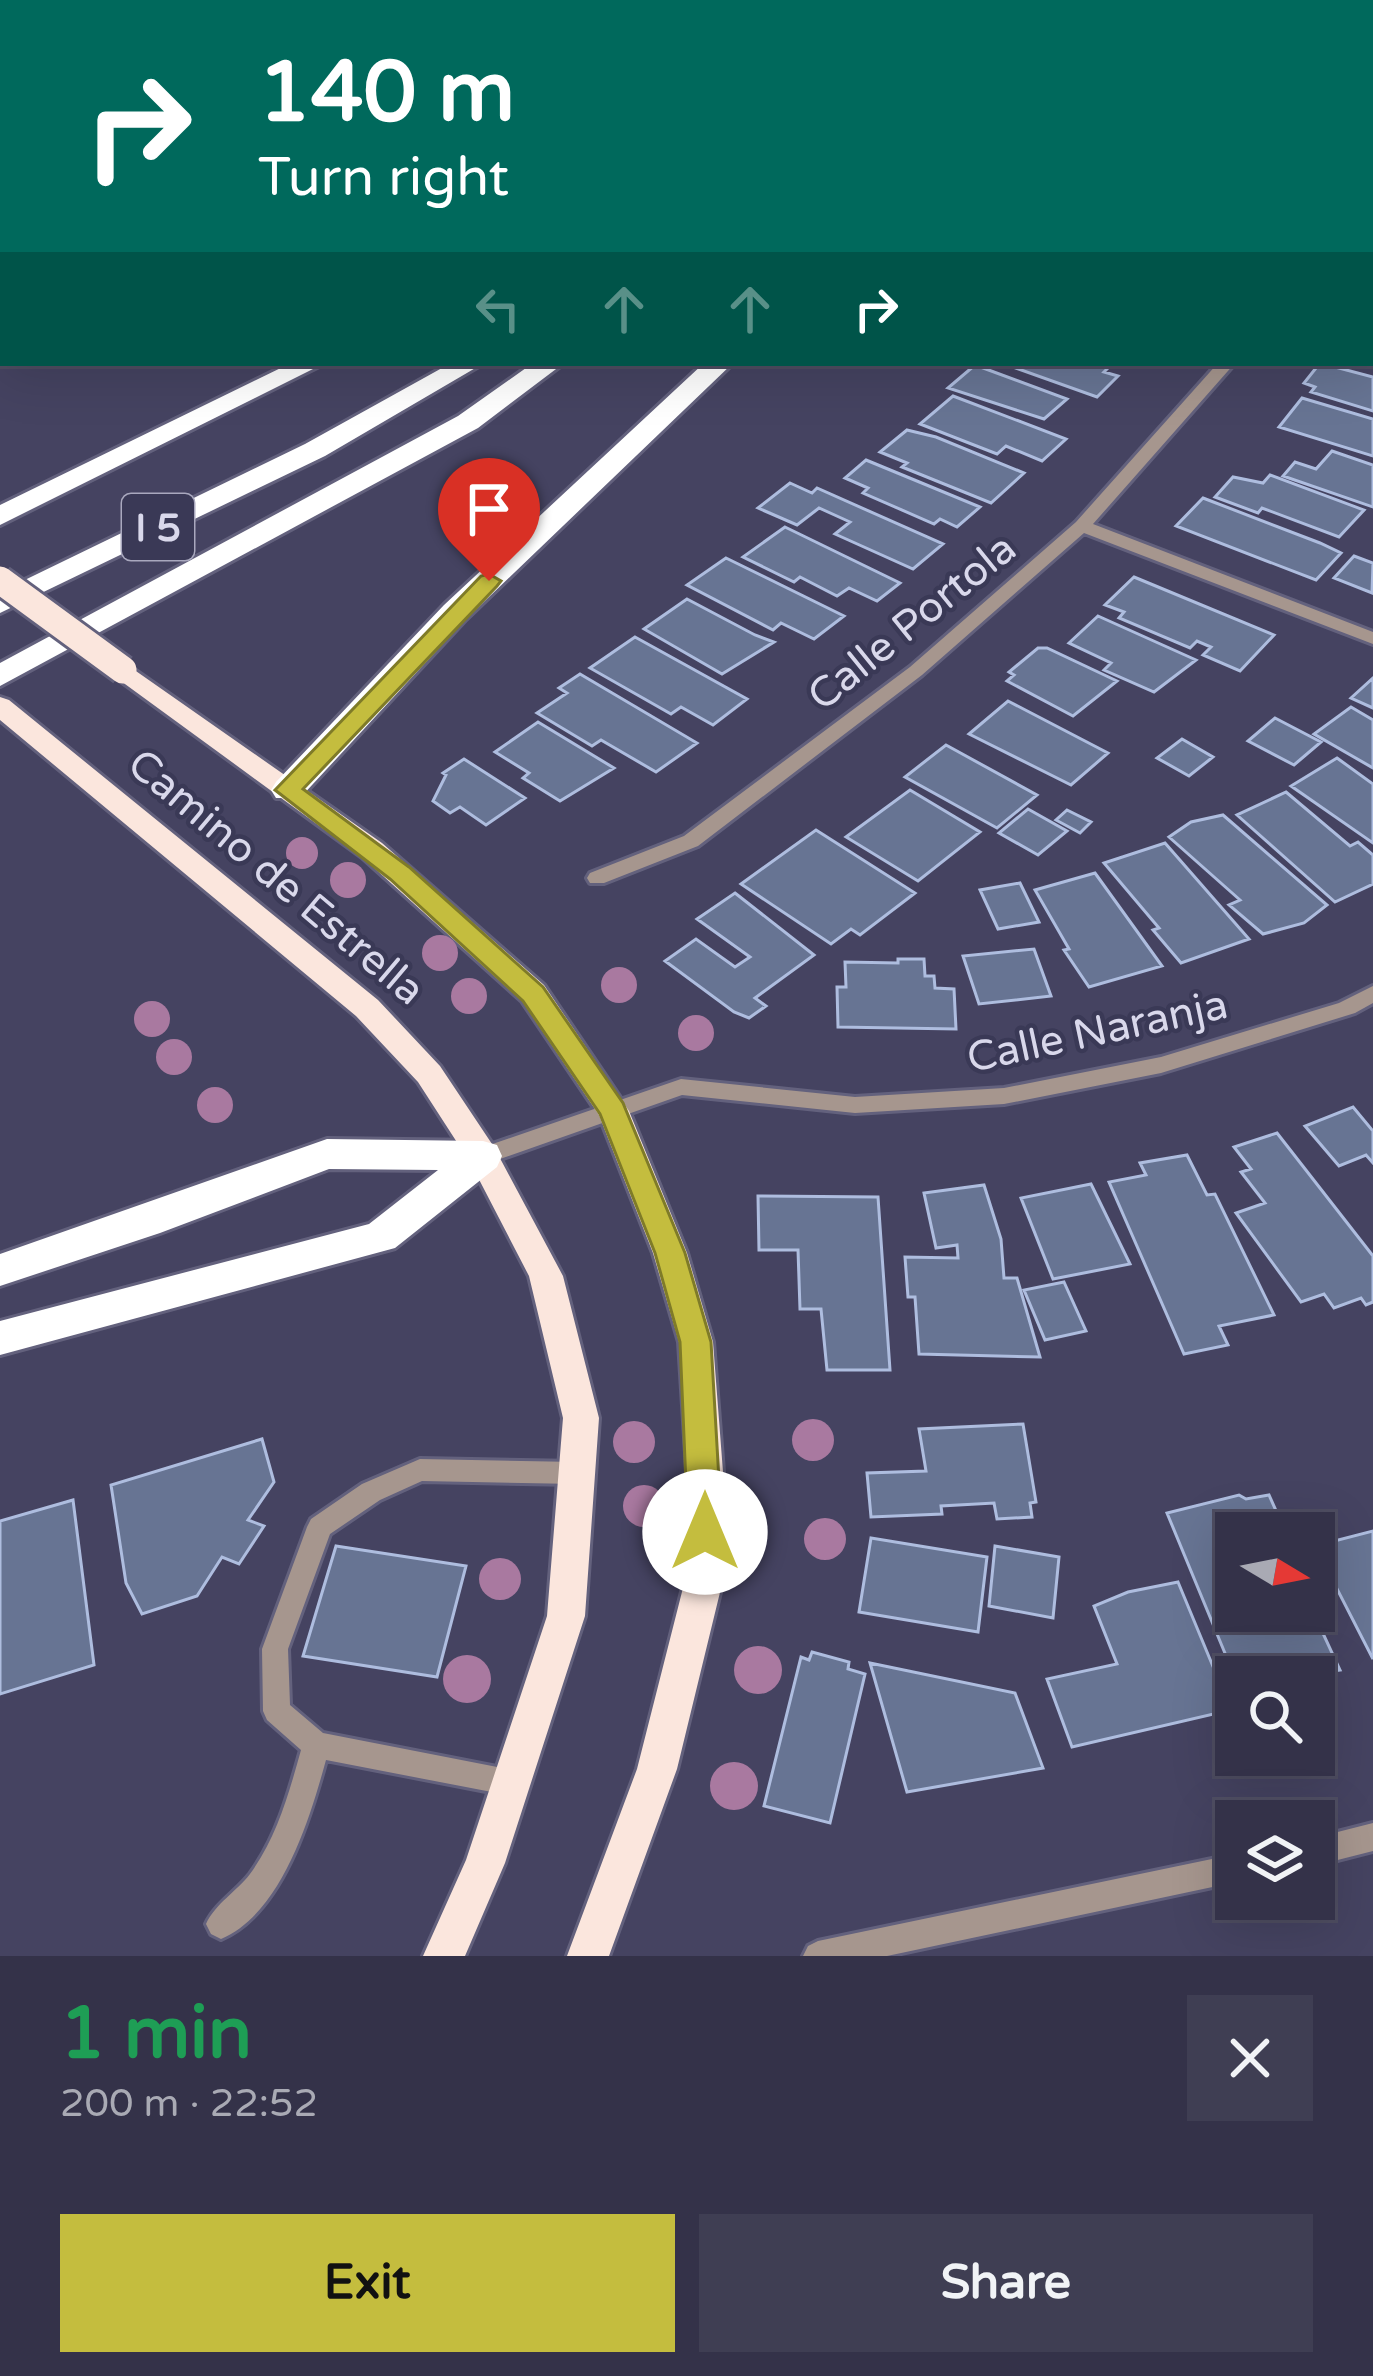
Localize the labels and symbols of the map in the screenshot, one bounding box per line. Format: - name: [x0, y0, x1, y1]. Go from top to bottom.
- pin: [438, 458, 540, 581]
- road number: I 5: [122, 494, 194, 560]
- street label: Calle Portola: [798, 523, 1026, 722]
- street label: Camino de Estrella: [117, 738, 435, 1016]
- street label: Calle Naranja: [962, 979, 1232, 1084]
- position arrow: [642, 1469, 768, 1595]
- north arrow: [1215, 1512, 1335, 1632]

